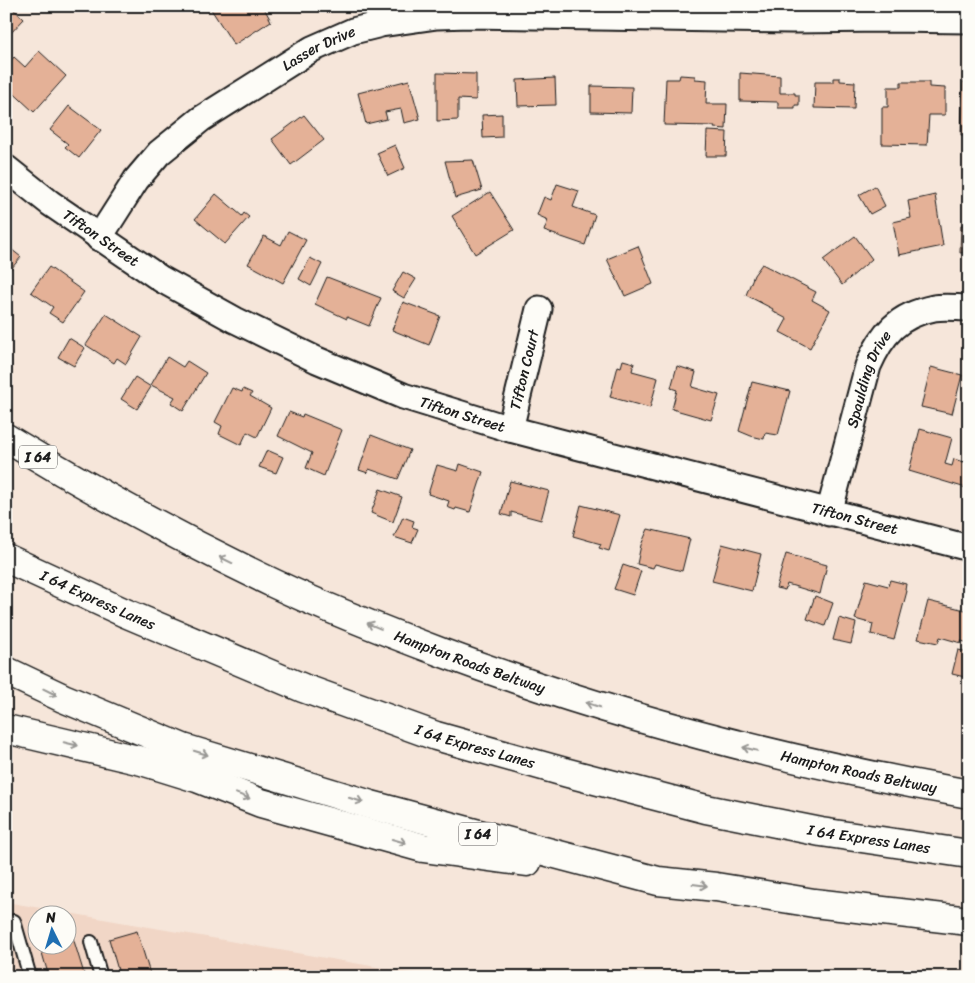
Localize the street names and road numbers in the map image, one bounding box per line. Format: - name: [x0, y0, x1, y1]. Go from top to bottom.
- street label: Lasser Drive: [277, 18, 360, 78]
- street label: Tifton Street: [57, 202, 145, 274]
- street label: Spaulding Drive: [839, 324, 898, 431]
- street label: Tifton Court: [502, 326, 547, 413]
- street label: Tifton Street: [416, 389, 509, 440]
- road number: I 64: [19, 446, 57, 468]
- street label: Tifton Street: [809, 495, 901, 542]
- street label: I 64 Express Lanes: [35, 562, 160, 637]
- street label: Hampton Roads Beltway: [390, 623, 549, 701]
- street label: I 64 Express Lanes: [410, 716, 538, 776]
- street label: Hampton Roads Beltway: [778, 743, 940, 801]
- street label: I 64 Express Lanes: [804, 816, 932, 861]
- road number: I 64: [459, 822, 497, 846]

